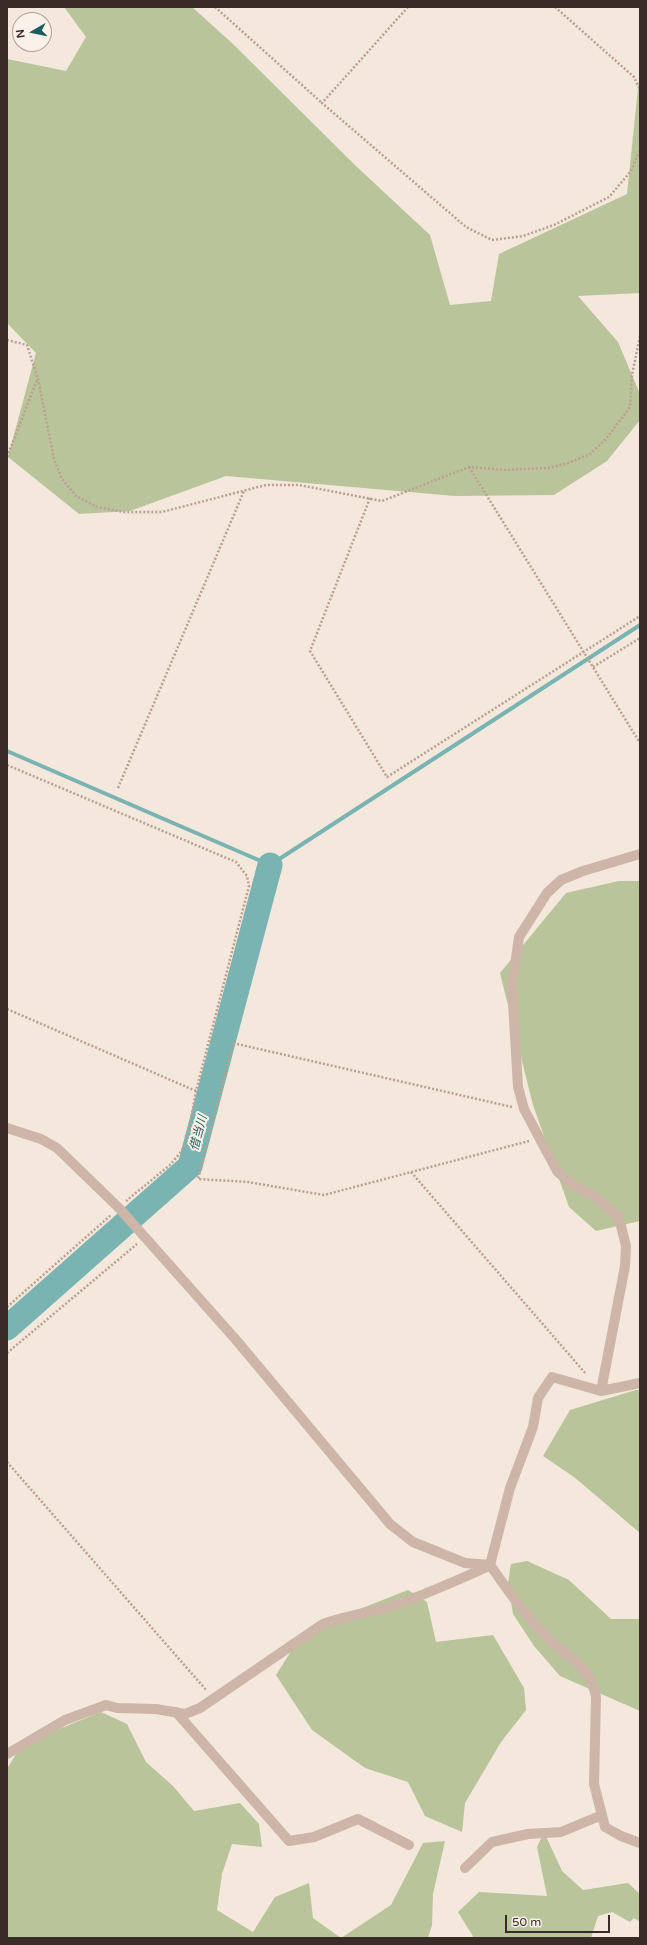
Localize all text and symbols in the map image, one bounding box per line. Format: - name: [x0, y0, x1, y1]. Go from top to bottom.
- north arrow: [12, 12, 52, 52]
- text: N: [14, 28, 28, 39]
- water label: 借当川: [187, 1114, 211, 1152]
- scale bar: [507, 1907, 612, 1933]
- text: 50 m: [512, 1915, 541, 1929]

